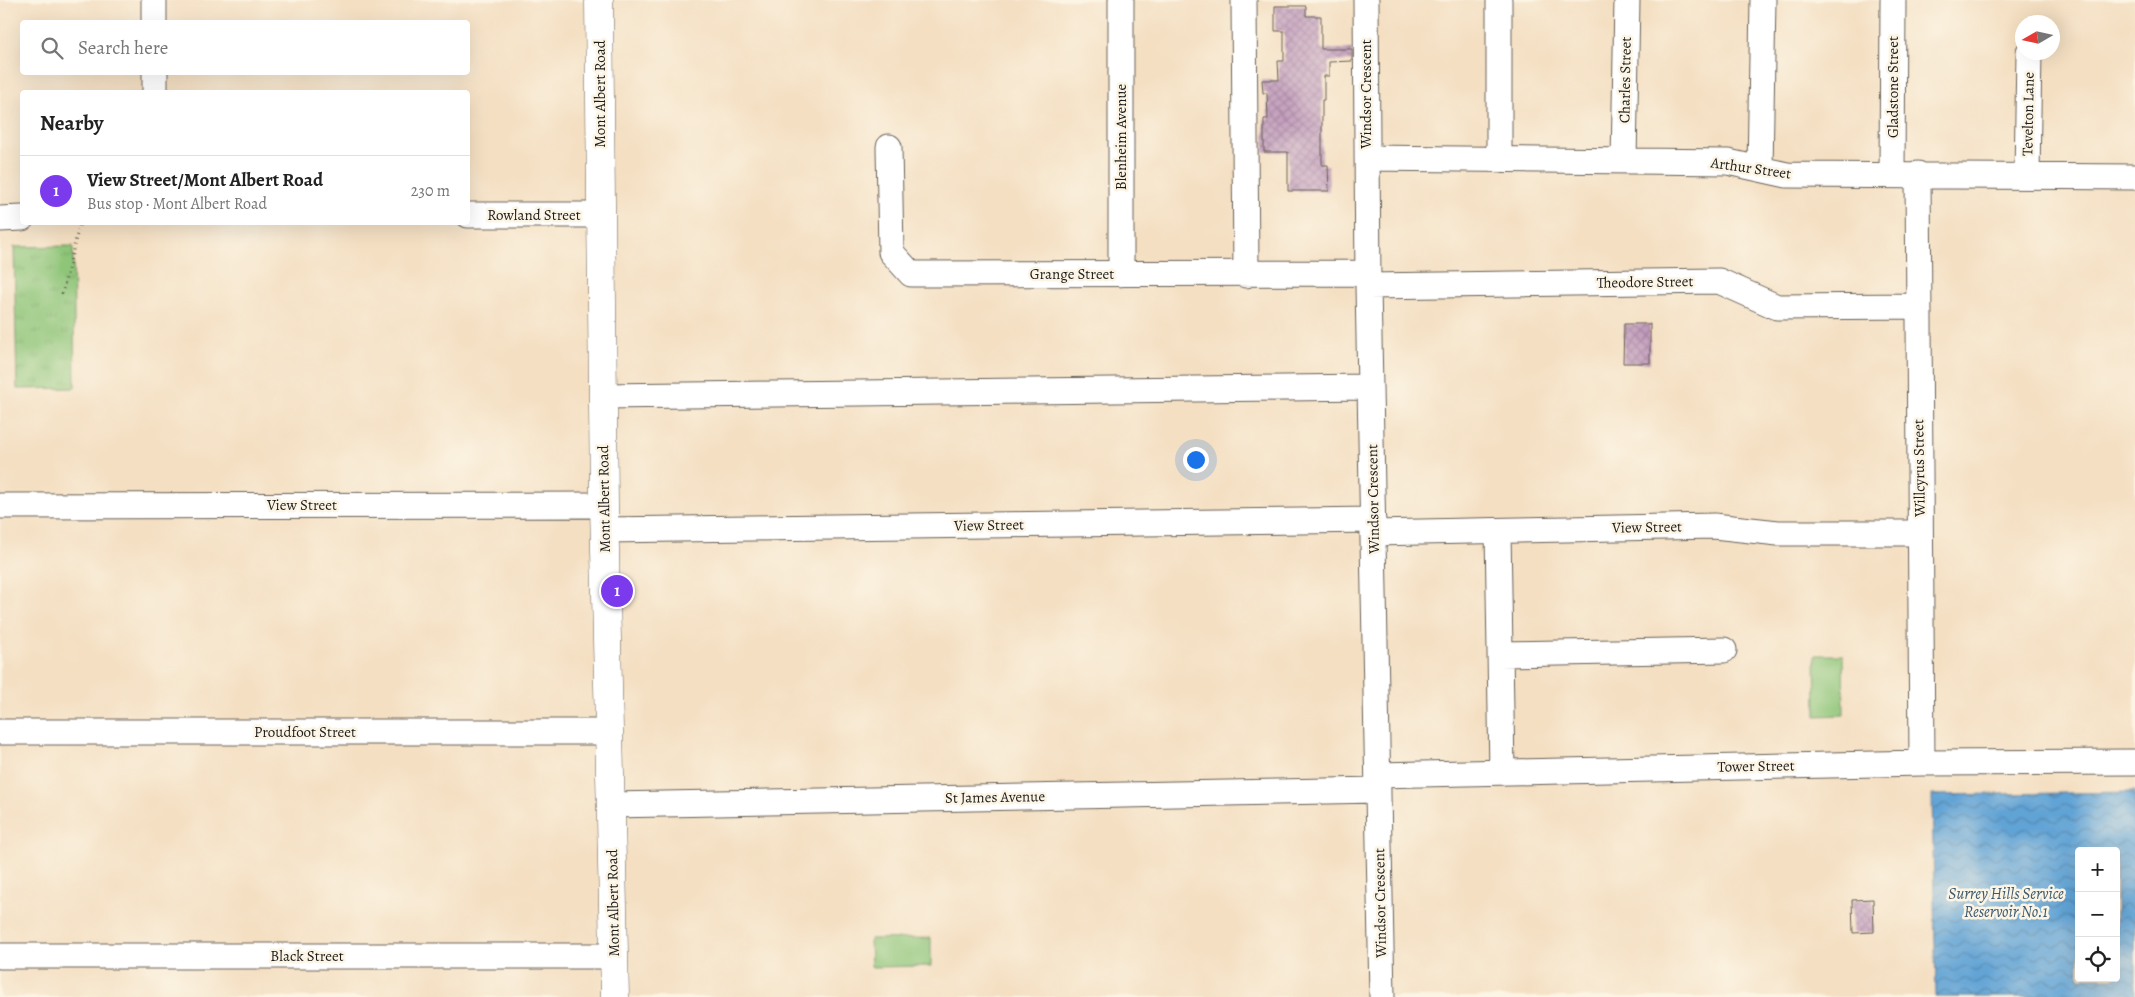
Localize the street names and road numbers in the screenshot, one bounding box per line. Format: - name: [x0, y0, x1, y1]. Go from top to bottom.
- street label: Gladstone Street: [1883, 36, 1903, 138]
- street label: Charles Street: [1614, 37, 1636, 123]
- street label: Mont Albert Road: [590, 39, 610, 148]
- street label: Windsor Crescent: [1356, 39, 1376, 150]
- street label: Tevelton Lane: [2017, 72, 2039, 156]
- street label: Blenheim Avenue: [1111, 83, 1131, 190]
- street label: Arthur Street: [1709, 152, 1792, 184]
- street label: Rowland Street: [487, 205, 581, 225]
- street label: Grange Street: [1030, 264, 1114, 284]
- street label: Theodore Street: [1596, 271, 1694, 293]
- street label: Willcyrus Street: [1908, 419, 1930, 518]
- street label: Mont Albert Road: [593, 444, 615, 553]
- street label: Windsor Crescent: [1362, 444, 1384, 555]
- street label: View Street: [266, 495, 337, 515]
- street label: View Street: [953, 514, 1024, 536]
- street label: View Street: [1611, 516, 1682, 538]
- street label: Proudfoot Street: [254, 722, 356, 742]
- street label: Tower Street: [1717, 755, 1795, 777]
- street label: St James Avenue: [945, 786, 1046, 808]
- street label: Mont Albert Road: [602, 848, 624, 957]
- street label: Windsor Crescent: [1369, 848, 1391, 959]
- street label: Black Street: [270, 946, 344, 966]

